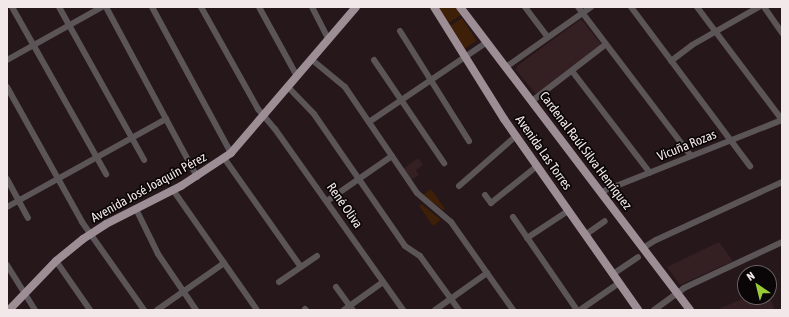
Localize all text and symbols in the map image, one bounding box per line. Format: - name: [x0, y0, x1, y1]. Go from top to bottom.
- street label: Cardenal Raúl Silva Henríquez: [535, 89, 635, 213]
- street label: Avenida Las Torres: [512, 113, 574, 193]
- street label: Vicuña Rozas: [655, 127, 719, 165]
- street label: Avenida José Joaquín Pérez: [88, 150, 210, 226]
- street label: René Oliva: [323, 180, 365, 232]
- north arrow: [737, 265, 777, 305]
- text: N: [745, 269, 757, 283]

